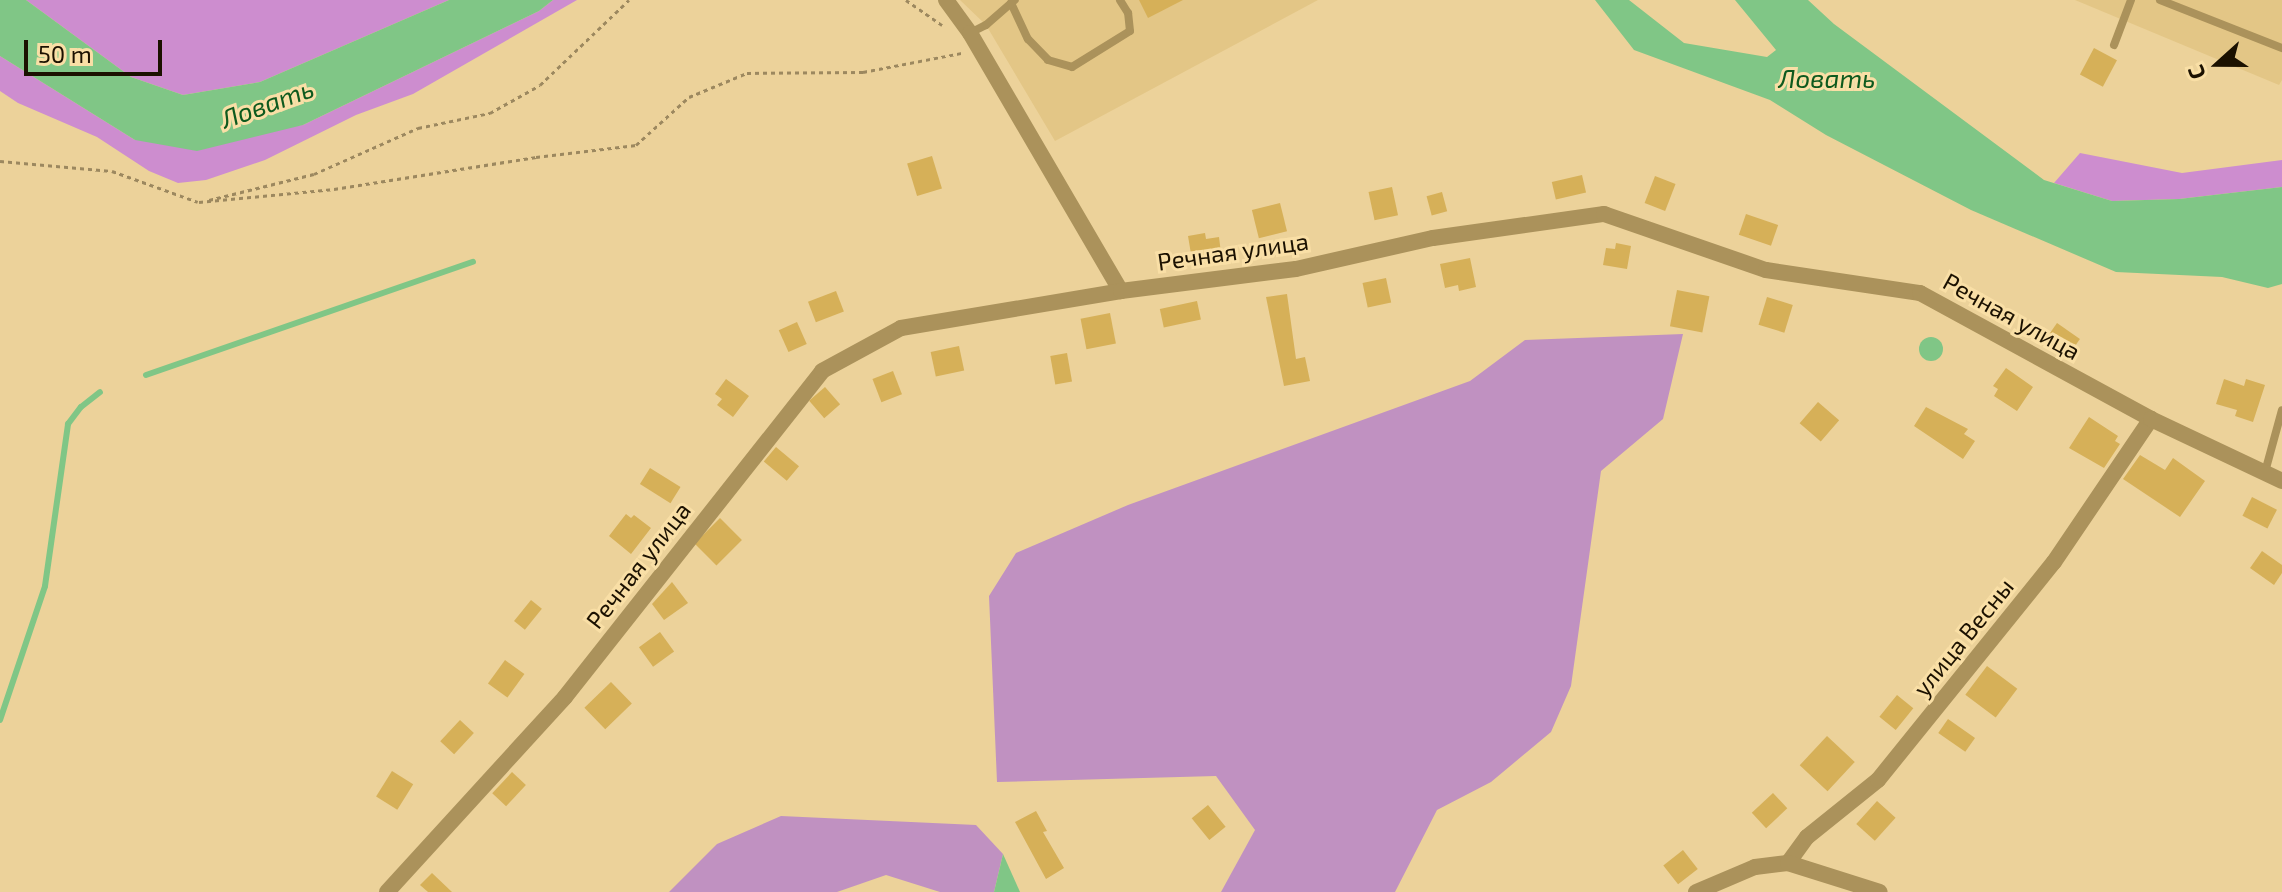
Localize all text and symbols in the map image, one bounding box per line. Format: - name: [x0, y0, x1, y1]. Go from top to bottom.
- scale bar: [28, 24, 166, 74]
- north arrow: [2178, 24, 2258, 104]
- text: 50 m: [38, 39, 92, 68]
- water label: Ловать: [1779, 62, 1875, 94]
- text: С: [2181, 62, 2210, 83]
- water label: Ловать: [216, 72, 318, 134]
- street label: Речная улица: [1156, 226, 1310, 276]
- street label: Речная улица: [1938, 266, 2086, 366]
- street label: Речная улица: [580, 496, 696, 634]
- street label: улица Весны: [1907, 572, 2019, 702]

